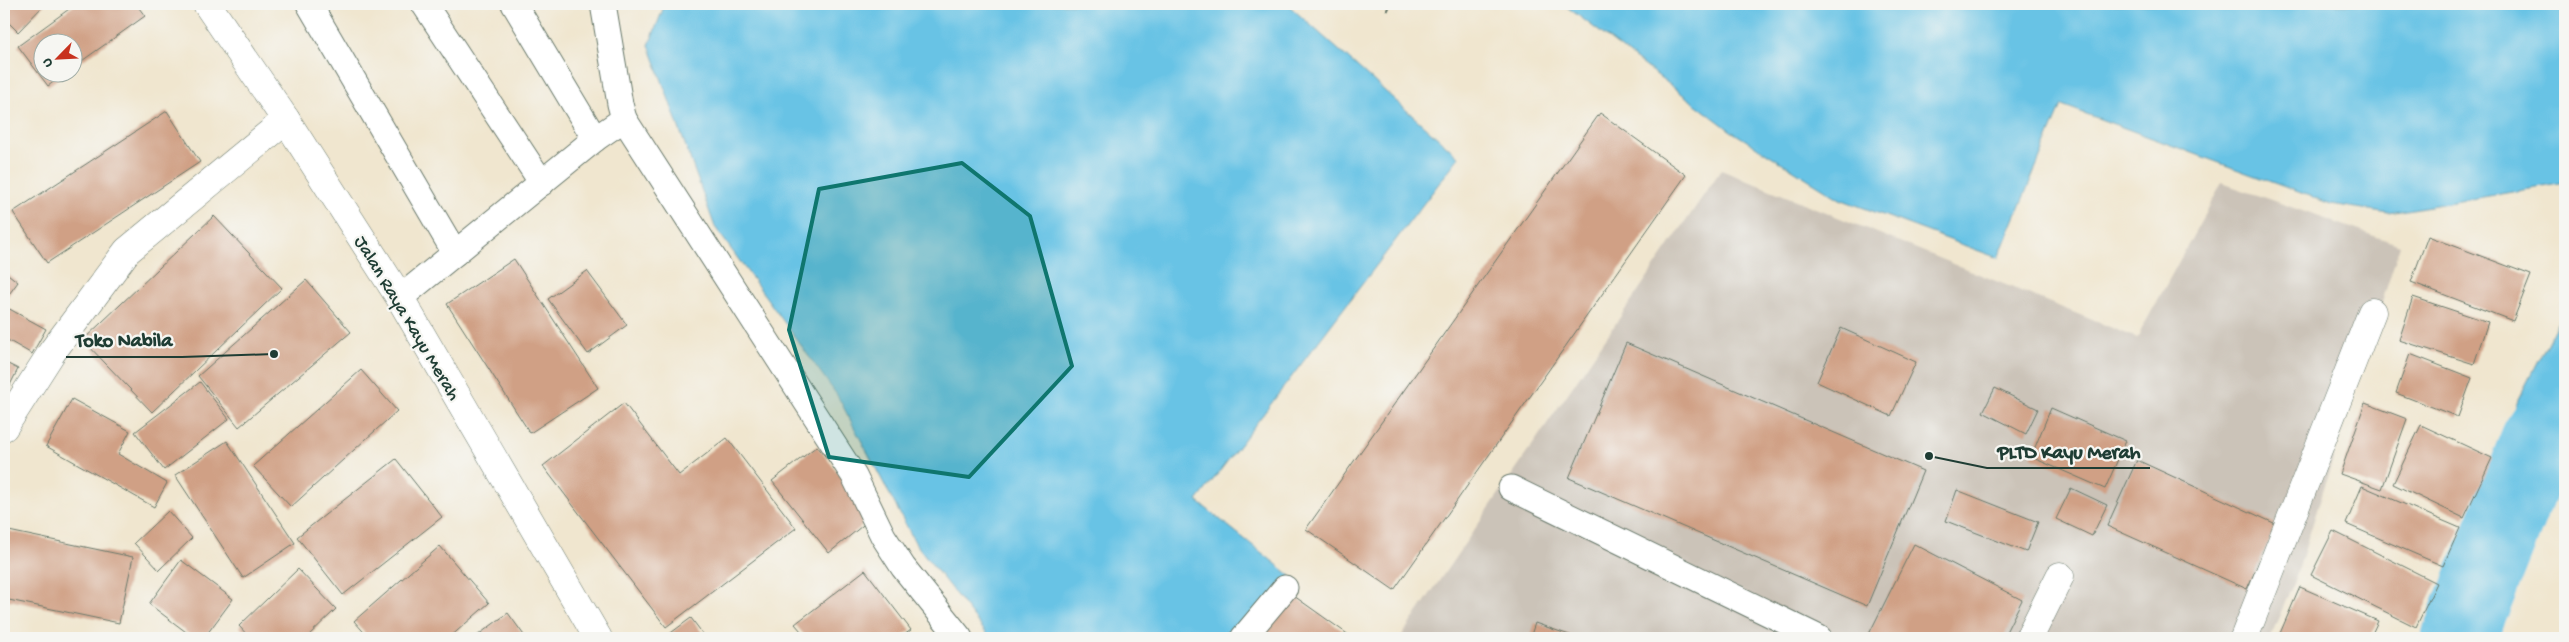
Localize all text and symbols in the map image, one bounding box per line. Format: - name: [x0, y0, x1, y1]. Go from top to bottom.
- north arrow: [32, 32, 82, 82]
- text: U: [39, 55, 58, 69]
- street label: Jalan Raya Kayu Merah: [348, 232, 464, 405]
- callout: Toko Nabila: [66, 322, 182, 357]
- text: Toko Nabila: [74, 331, 173, 354]
- callout: PLTD Kayu Merah: [1987, 433, 2150, 468]
- text: PLTD Kayu Merah: [1996, 443, 2141, 466]

